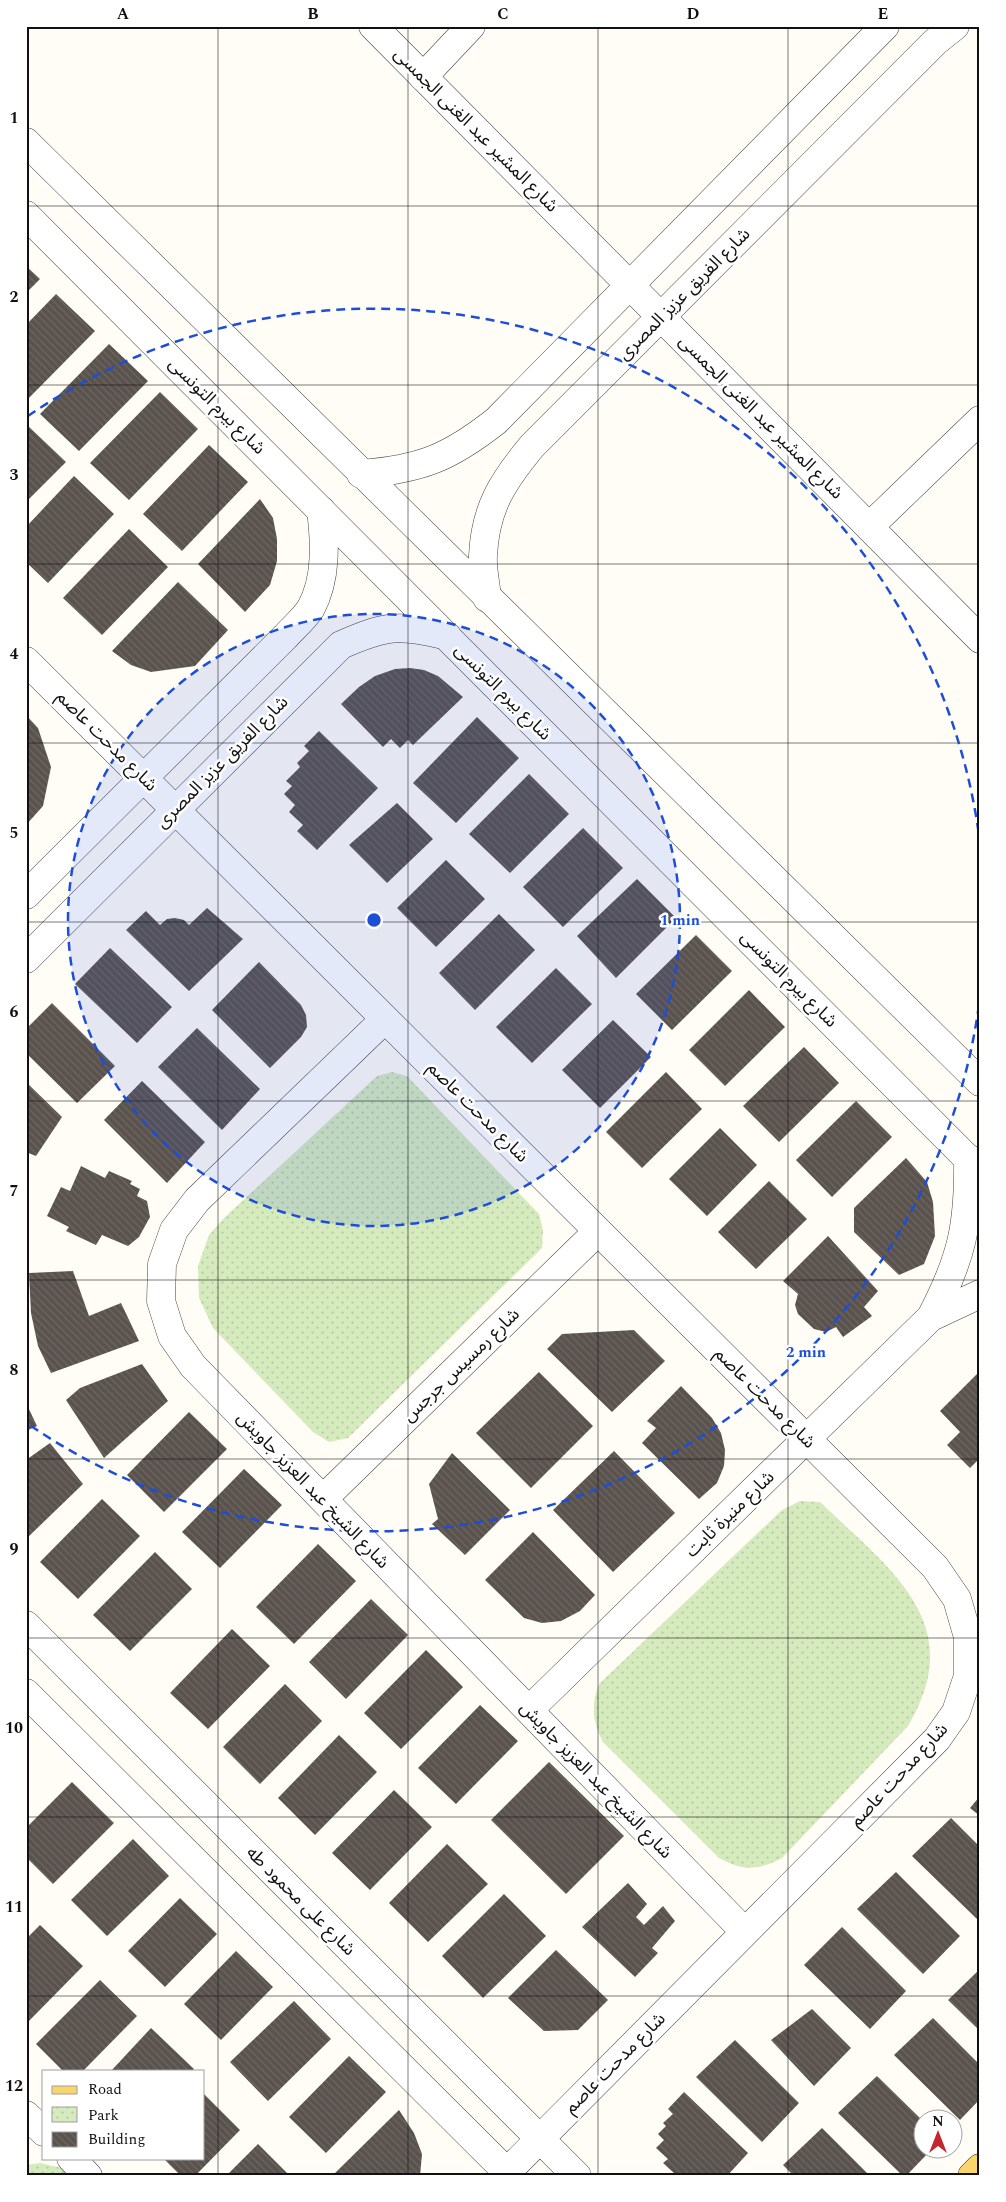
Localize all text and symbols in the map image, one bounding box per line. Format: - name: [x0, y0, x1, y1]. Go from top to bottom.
- text: A: [117, 2, 130, 26]
- text: B: [307, 2, 319, 26]
- text: C: [497, 2, 509, 26]
- text: D: [687, 2, 700, 26]
- text: E: [878, 2, 888, 26]
- street label: شارع المشير عبد الغنى الجمسى: [387, 41, 565, 219]
- text: 1: [10, 106, 18, 130]
- street label: شارع الفريق عزيز المصرى: [611, 221, 757, 367]
- text: 2: [10, 285, 19, 309]
- street label: شارع المشير عبد الغنى الجمسى: [672, 328, 850, 506]
- street label: شارع بيرم التونسى: [162, 351, 272, 461]
- text: 3: [10, 463, 19, 487]
- street label: شارع بيرم التونسى: [448, 637, 558, 747]
- text: 4: [10, 642, 19, 666]
- street label: شارع مدحت عاصم: [50, 684, 164, 798]
- street label: شارع الفريق عزيز المصرى: [149, 689, 295, 835]
- text: 5: [10, 821, 18, 845]
- text: 1 min: [660, 909, 700, 932]
- centre of rings: [365, 911, 383, 929]
- street label: شارع بيرم التونسى: [734, 924, 844, 1034]
- text: 6: [10, 1000, 19, 1024]
- street label: شارع مدحت عاصم: [421, 1055, 535, 1169]
- text: 7: [10, 1179, 19, 1203]
- street label: شارع رمسيس جرجس: [396, 1302, 526, 1428]
- street label: شارع مدحت عاصم: [708, 1341, 822, 1455]
- text: 2 min: [786, 1341, 826, 1364]
- text: 8: [10, 1358, 19, 1382]
- street label: شارع الشيخ عبد العزيز جاويش: [230, 1405, 396, 1575]
- street label: شارع منيرة ثابت: [679, 1464, 781, 1564]
- text: 9: [10, 1537, 19, 1561]
- street label: شارع الشيخ عبد العزيز جاويش: [513, 1695, 679, 1865]
- text: 10: [5, 1716, 23, 1740]
- street label: شارع مدحت عاصم: [843, 1717, 955, 1833]
- street label: شارع على محمود طه: [240, 1840, 362, 1962]
- text: 11: [5, 1895, 23, 1919]
- street label: شارع مدحت عاصم: [558, 2006, 672, 2120]
- legend: [42, 2070, 205, 2160]
- text: 12: [5, 2074, 23, 2098]
- text: Road: [88, 2078, 122, 2101]
- text: Park: [88, 2104, 119, 2127]
- north arrow: [914, 2110, 964, 2160]
- text: N: [932, 2111, 944, 2132]
- text: Building: [88, 2128, 145, 2151]

